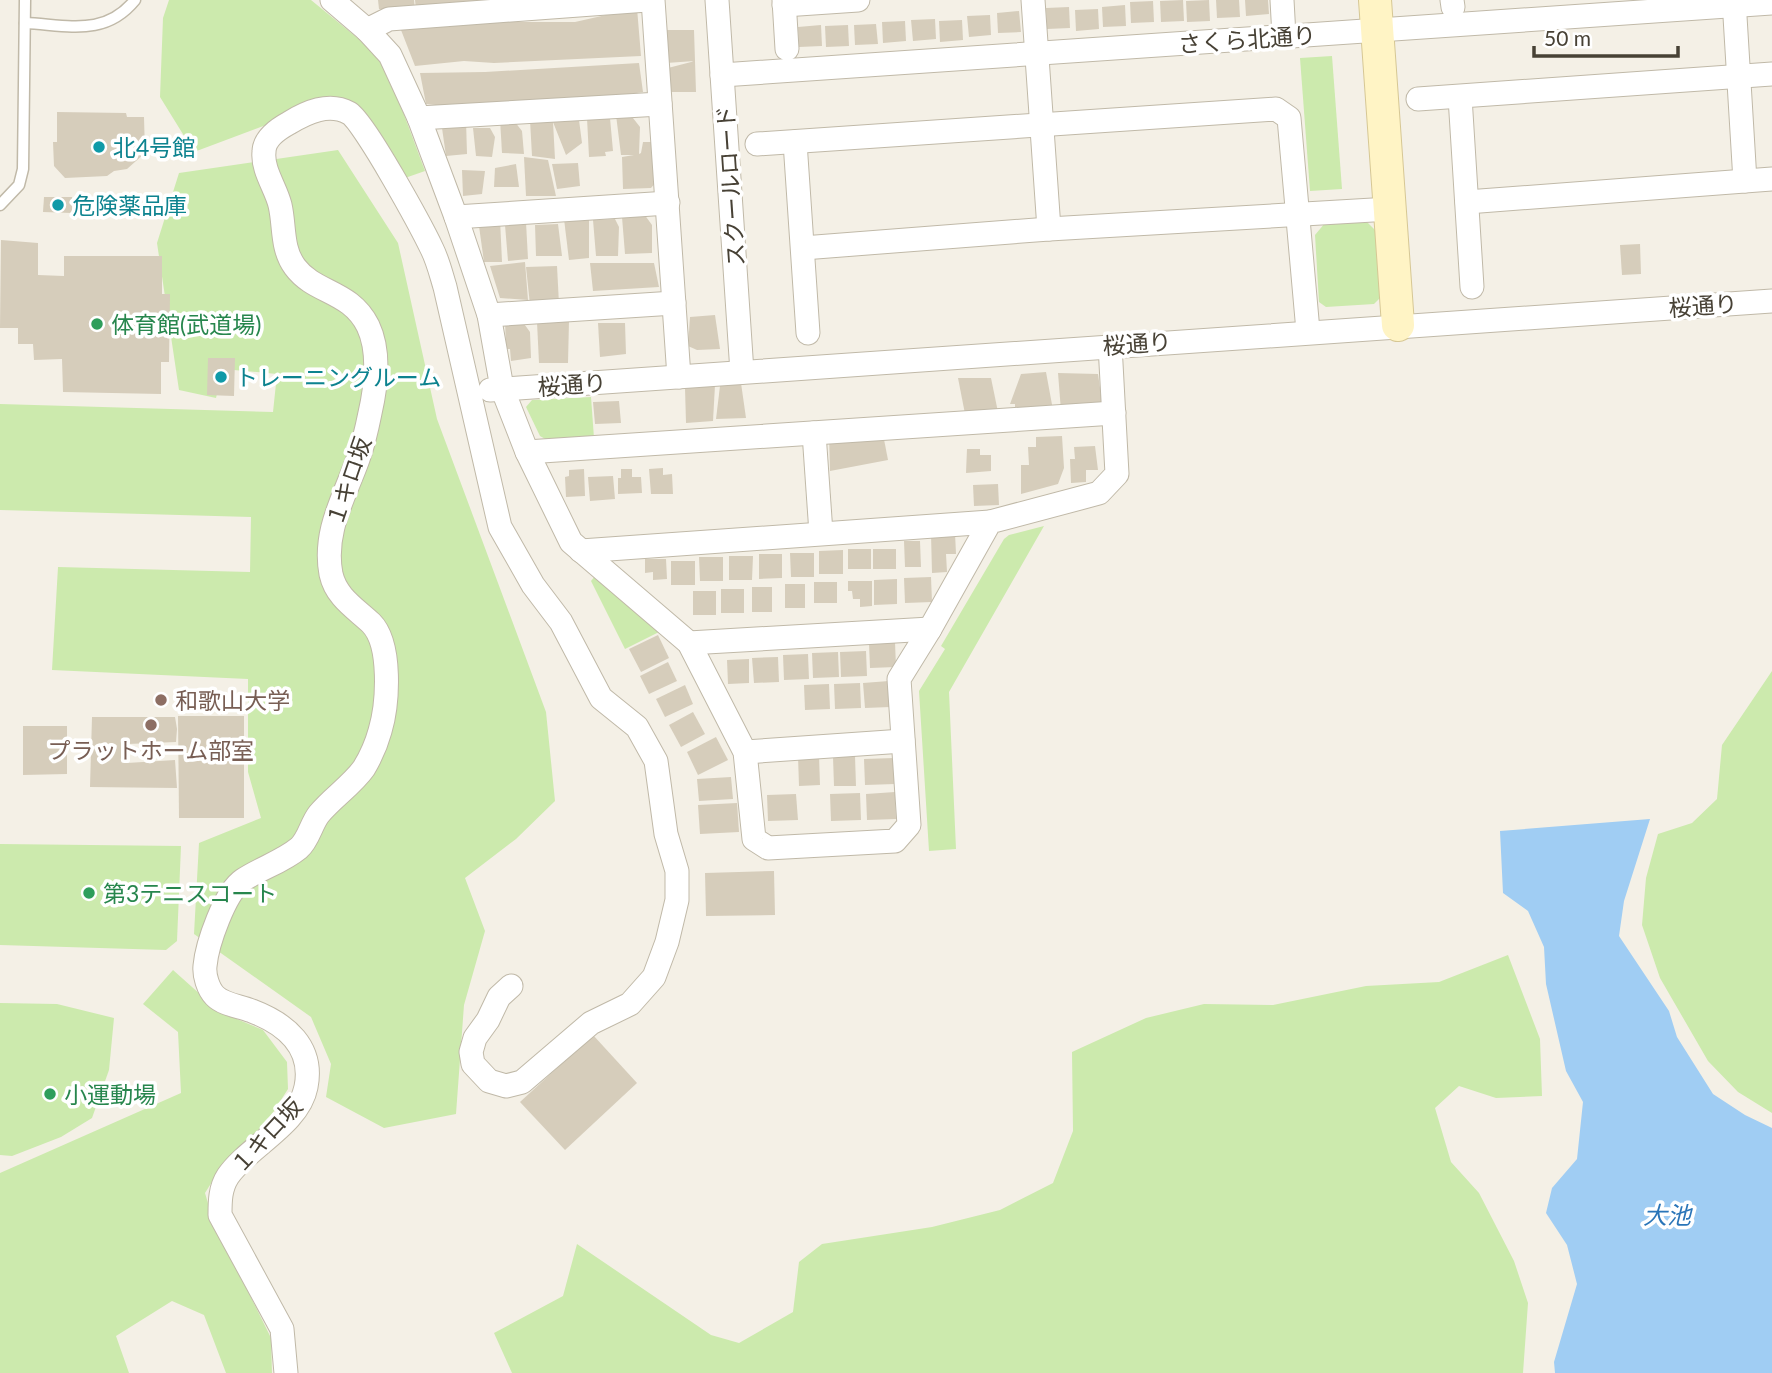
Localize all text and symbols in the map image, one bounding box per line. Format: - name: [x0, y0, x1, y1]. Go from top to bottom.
- scale bar: [1534, 14, 1678, 58]
- street label: さくら北通り: [1177, 20, 1317, 58]
- text: 50 m: [1544, 25, 1591, 50]
- street label: スクールロード: [710, 105, 750, 267]
- place label: 北4号館: [113, 133, 195, 161]
- marker: 北4号館: [91, 139, 107, 155]
- place label: 危険薬品庫: [72, 191, 187, 219]
- marker: 危険薬品庫: [50, 197, 66, 213]
- street label: 桜通り: [1668, 289, 1738, 321]
- place label: 体育館(武道場): [111, 310, 261, 338]
- marker: 体育館(武道場): [89, 316, 105, 332]
- street label: 桜通り: [1102, 327, 1172, 359]
- place label: トレーニングルーム: [235, 363, 441, 391]
- street label: 桜通り: [537, 368, 607, 400]
- marker: トレーニングルーム: [213, 369, 229, 385]
- street label: １キロ坂: [320, 433, 376, 529]
- place label: 和歌山大学: [175, 686, 290, 714]
- marker: 和歌山大学: [153, 692, 169, 708]
- marker: プラットホーム部室: [143, 717, 159, 733]
- place label: プラットホーム部室: [48, 736, 254, 764]
- place label: 第3テニスコート: [103, 879, 277, 907]
- marker: 第3テニスコート: [81, 885, 97, 901]
- place label: 小運動場: [64, 1080, 156, 1108]
- marker: 小運動場: [42, 1086, 58, 1102]
- street label: １キロ坂: [224, 1092, 308, 1178]
- water label: 大池: [1643, 1200, 1693, 1229]

